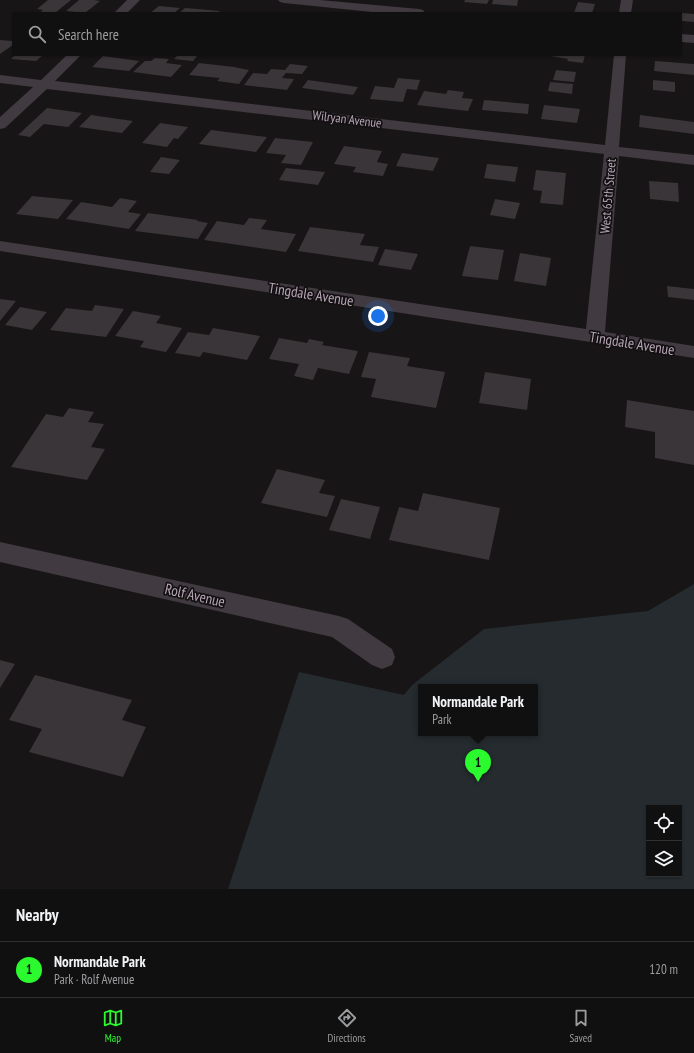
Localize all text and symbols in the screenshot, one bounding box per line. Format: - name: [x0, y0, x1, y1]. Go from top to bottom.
- search box: [12, 12, 682, 56]
- icon: search: [26, 23, 48, 45]
- text: Search here: [58, 25, 119, 44]
- street label: Wilryan Avenue: [312, 106, 382, 132]
- street label: West 65th Street: [596, 157, 620, 234]
- street label: Tingdale Avenue: [267, 278, 355, 310]
- your location: [368, 306, 388, 326]
- street label: Tingdale Avenue: [588, 327, 676, 359]
- street label: Rolf Avenue: [163, 579, 227, 611]
- popup: [418, 684, 538, 736]
- text: Normandale Park: [432, 692, 524, 711]
- text: Park: [432, 711, 452, 728]
- pin: 1: [465, 749, 491, 782]
- map controls: [646, 805, 682, 877]
- button: locate: [646, 805, 682, 841]
- button: layers: [646, 841, 682, 877]
- text: Nearby: [16, 904, 59, 926]
- text: Normandale Park: [54, 952, 146, 971]
- text: 1: [26, 961, 32, 978]
- text: 120 m: [649, 961, 678, 978]
- text: Park · Rolf Avenue: [54, 971, 134, 988]
- tab: Map: [102, 1007, 124, 1045]
- tab: Directions: [328, 1007, 366, 1045]
- tab: Saved: [569, 1007, 592, 1045]

